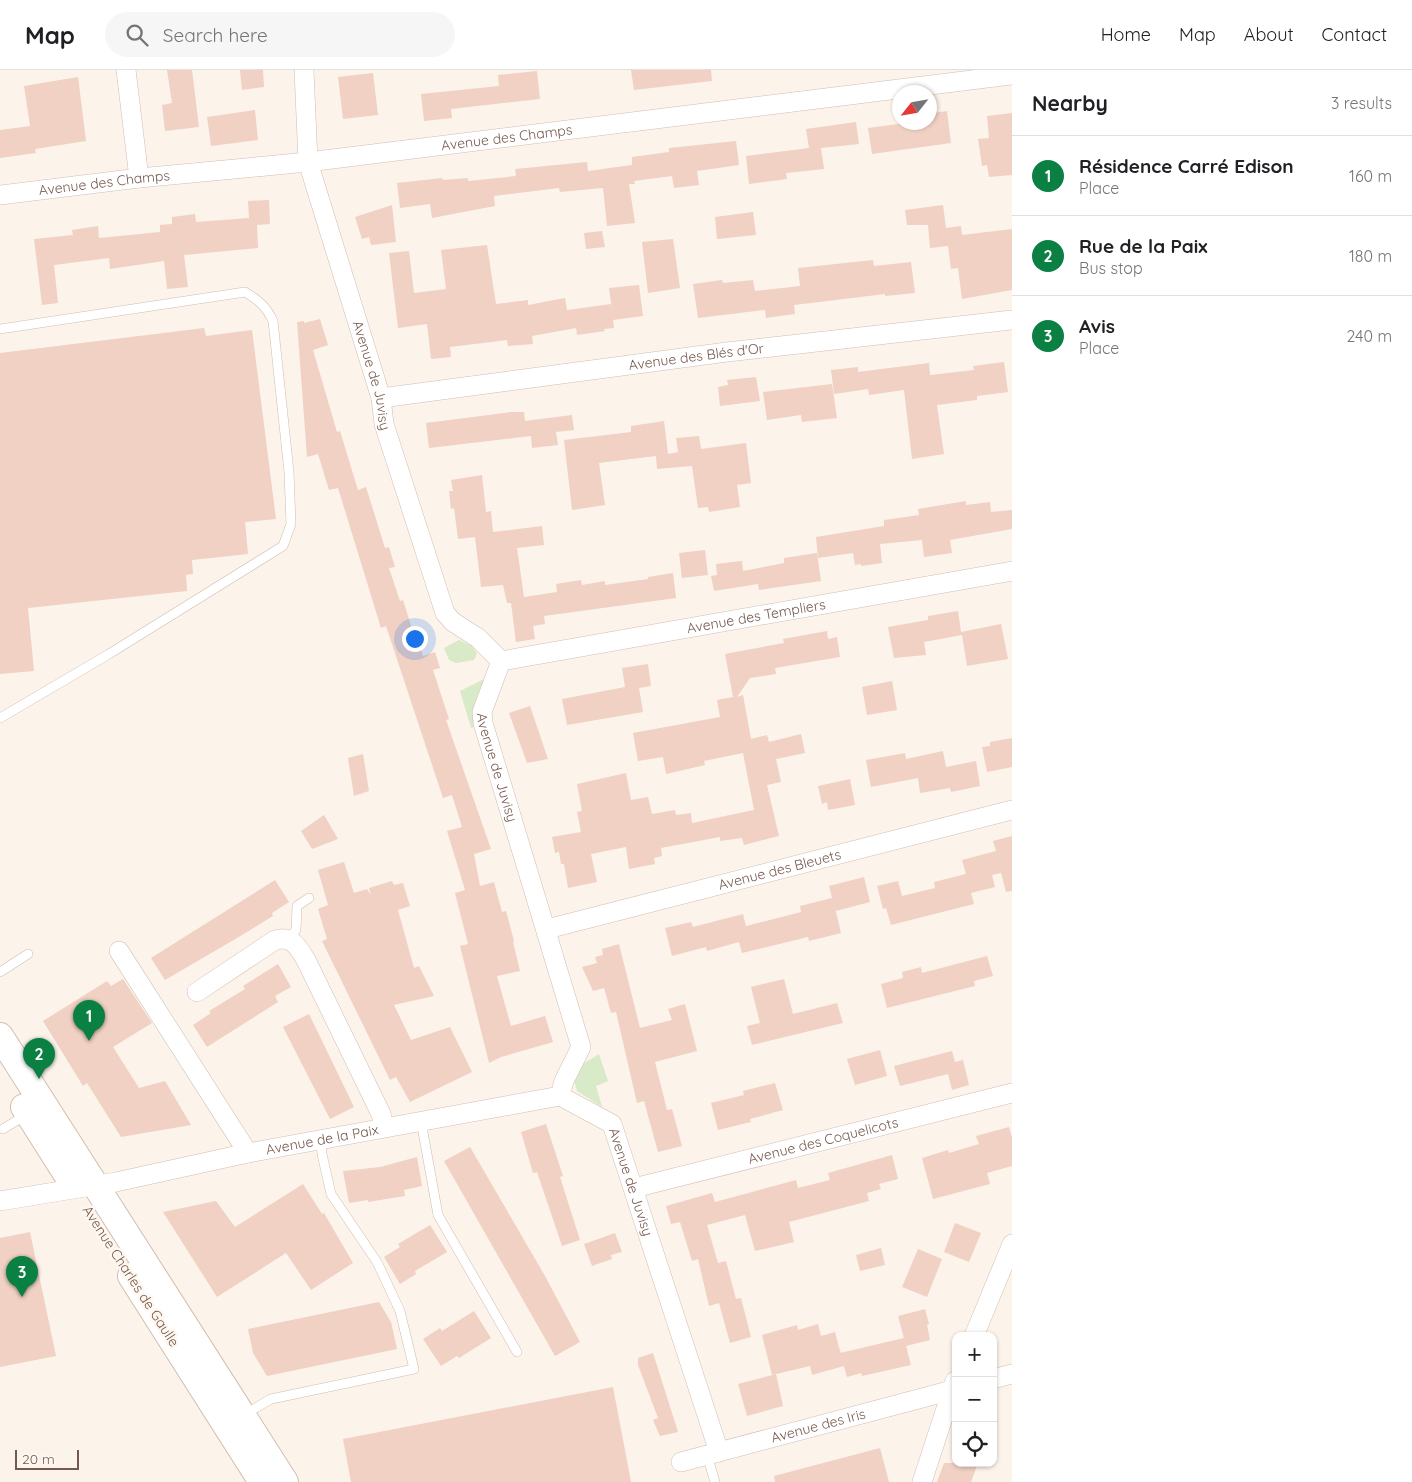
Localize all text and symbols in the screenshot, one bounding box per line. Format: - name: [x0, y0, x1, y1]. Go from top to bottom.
- search box: [105, 12, 455, 57]
- text: Map: [25, 20, 75, 50]
- icon: search: [123, 21, 151, 49]
- text: Search here: [163, 23, 268, 47]
- text: Home: [1101, 23, 1151, 46]
- text: Map: [1179, 23, 1216, 46]
- text: About: [1244, 23, 1294, 46]
- text: Contact: [1322, 23, 1387, 46]
- north arrow: [892, 85, 937, 130]
- text: Nearby: [1032, 90, 1108, 116]
- text: 3 results: [1331, 93, 1392, 113]
- street label: Avenue des Champs: [440, 120, 573, 154]
- text: Résidence Carré Edison: [1079, 154, 1294, 178]
- street label: Avenue des Champs: [38, 166, 171, 199]
- text: 1: [1045, 166, 1051, 186]
- text: 160 m: [1349, 166, 1392, 186]
- text: Place: [1079, 178, 1119, 198]
- text: Rue de la Paix: [1079, 234, 1207, 258]
- text: 2: [1043, 246, 1053, 266]
- text: 180 m: [1349, 246, 1392, 266]
- text: Bus stop: [1079, 258, 1143, 278]
- text: Avis: [1079, 314, 1115, 338]
- street label: Avenue de Juvisy: [349, 318, 394, 433]
- text: 3: [1044, 326, 1052, 346]
- text: 240 m: [1346, 326, 1392, 346]
- text: Place: [1079, 338, 1119, 358]
- street label: Avenue des Blés d'Or: [627, 339, 766, 374]
- street label: Avenue des Templiers: [685, 595, 827, 637]
- your location: [402, 626, 428, 652]
- street label: Avenue de Juvisy: [473, 712, 521, 824]
- street label: Avenue des Bleuets: [716, 845, 843, 894]
- pin: 1: [73, 1000, 105, 1041]
- pin: 2: [23, 1038, 55, 1079]
- street label: Avenue des Coquelicots: [746, 1113, 900, 1168]
- street label: Avenue de la Paix: [264, 1120, 380, 1159]
- street label: Avenue de Juvisy: [605, 1125, 657, 1238]
- street label: Avenue Charles de Gaulle: [79, 1202, 183, 1350]
- pin: 3: [6, 1256, 38, 1297]
- map controls: [952, 1332, 997, 1467]
- button: +: [952, 1332, 997, 1377]
- button: −: [952, 1377, 997, 1422]
- street label: Avenue des Iris: [769, 1404, 867, 1447]
- button: locate: [952, 1422, 997, 1467]
- scale bar: [15, 1447, 79, 1470]
- text: 20 m: [22, 1450, 55, 1468]

